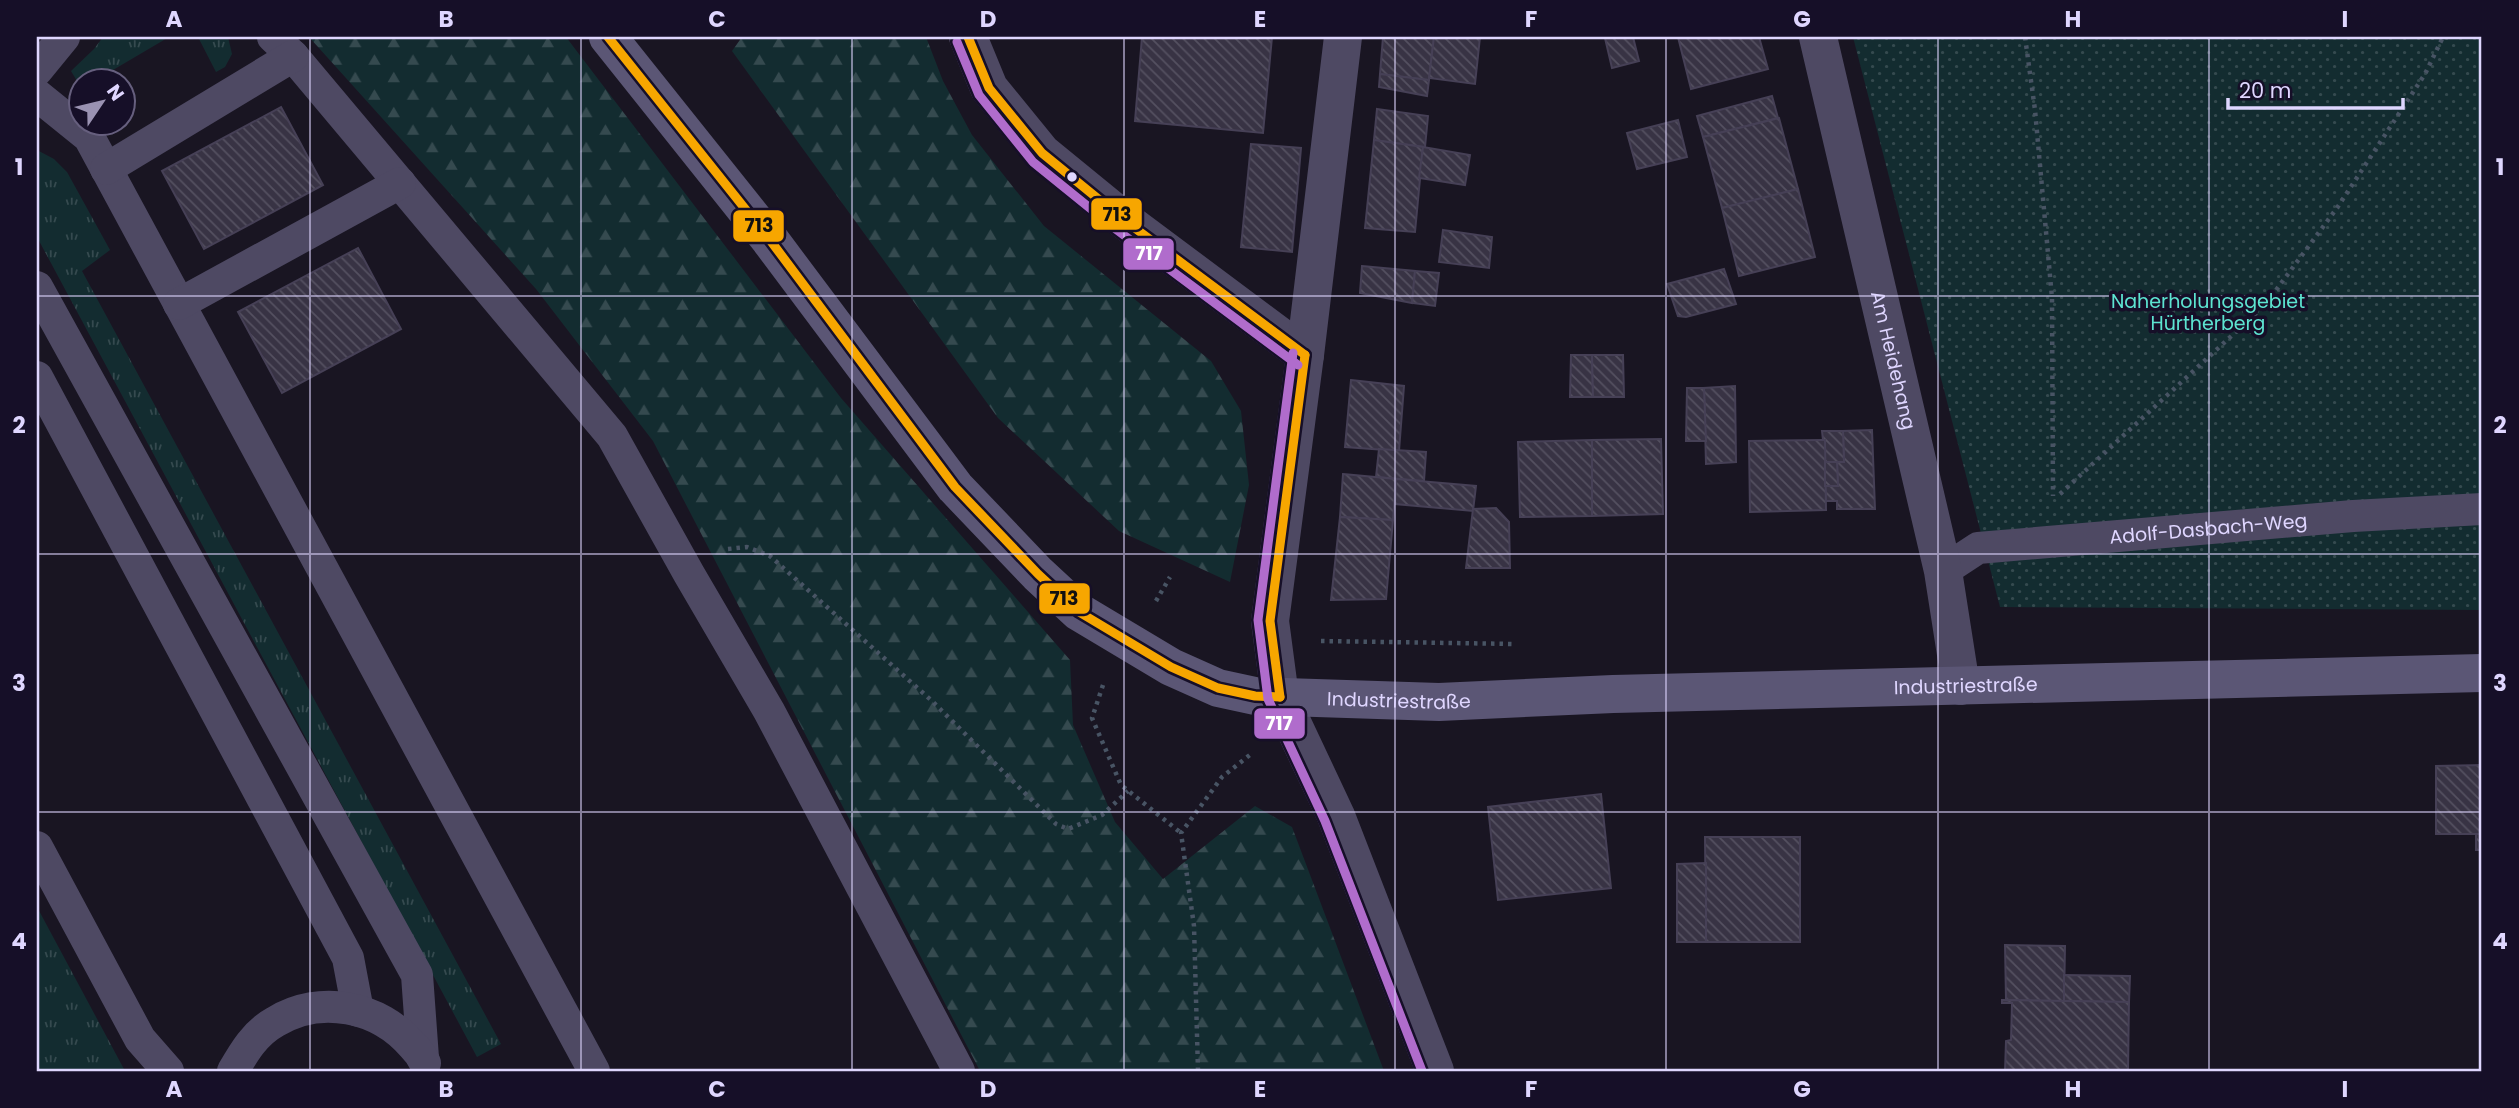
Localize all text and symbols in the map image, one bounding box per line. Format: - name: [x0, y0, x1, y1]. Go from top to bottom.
- text: A: [166, 3, 183, 35]
- text: B: [438, 3, 454, 35]
- text: C: [708, 3, 726, 35]
- text: D: [980, 3, 996, 35]
- text: E: [1254, 3, 1266, 35]
- text: F: [1525, 3, 1537, 35]
- text: G: [1793, 3, 1811, 35]
- text: H: [2065, 3, 2081, 35]
- text: I: [2342, 3, 2348, 35]
- north arrow: [66, 66, 136, 136]
- scale bar: [2228, 66, 2404, 110]
- text: 20 m: [2239, 76, 2292, 105]
- text: N: [100, 79, 131, 106]
- text: 1: [15, 151, 23, 183]
- text: 1: [2496, 151, 2504, 183]
- unlabelled marker: [1065, 170, 1079, 184]
- line badge: 713: [1090, 197, 1143, 231]
- text: 713: [1103, 201, 1131, 228]
- line badge: 713: [732, 209, 785, 243]
- text: 713: [745, 212, 773, 239]
- line badge: 717: [1122, 237, 1175, 271]
- text: 717: [1135, 240, 1163, 267]
- street label: Am Heidehang: [1864, 288, 1923, 432]
- park label: Naherholungsgebiet Hürtherberg: [2111, 288, 2305, 337]
- text: 2: [12, 409, 26, 441]
- text: 2: [2493, 409, 2507, 441]
- street label: Adolf-Dasbach-Weg: [2108, 506, 2308, 550]
- line badge: 713: [1038, 582, 1091, 615]
- text: 713: [1050, 585, 1078, 612]
- text: 3: [12, 667, 26, 699]
- text: 3: [2493, 667, 2507, 699]
- street label: Industriestraße: [1893, 670, 2038, 701]
- street label: Industriestraße: [1327, 685, 1471, 716]
- line badge: 717: [1253, 707, 1306, 740]
- text: 717: [1265, 710, 1293, 737]
- text: 4: [11, 925, 27, 957]
- text: 4: [2492, 925, 2508, 957]
- text: A: [166, 1073, 183, 1105]
- text: B: [438, 1073, 454, 1105]
- text: C: [708, 1073, 726, 1105]
- text: D: [980, 1073, 996, 1105]
- text: E: [1254, 1073, 1266, 1105]
- text: F: [1525, 1073, 1537, 1105]
- text: G: [1793, 1073, 1811, 1105]
- text: H: [2065, 1073, 2081, 1105]
- text: I: [2342, 1073, 2348, 1105]

